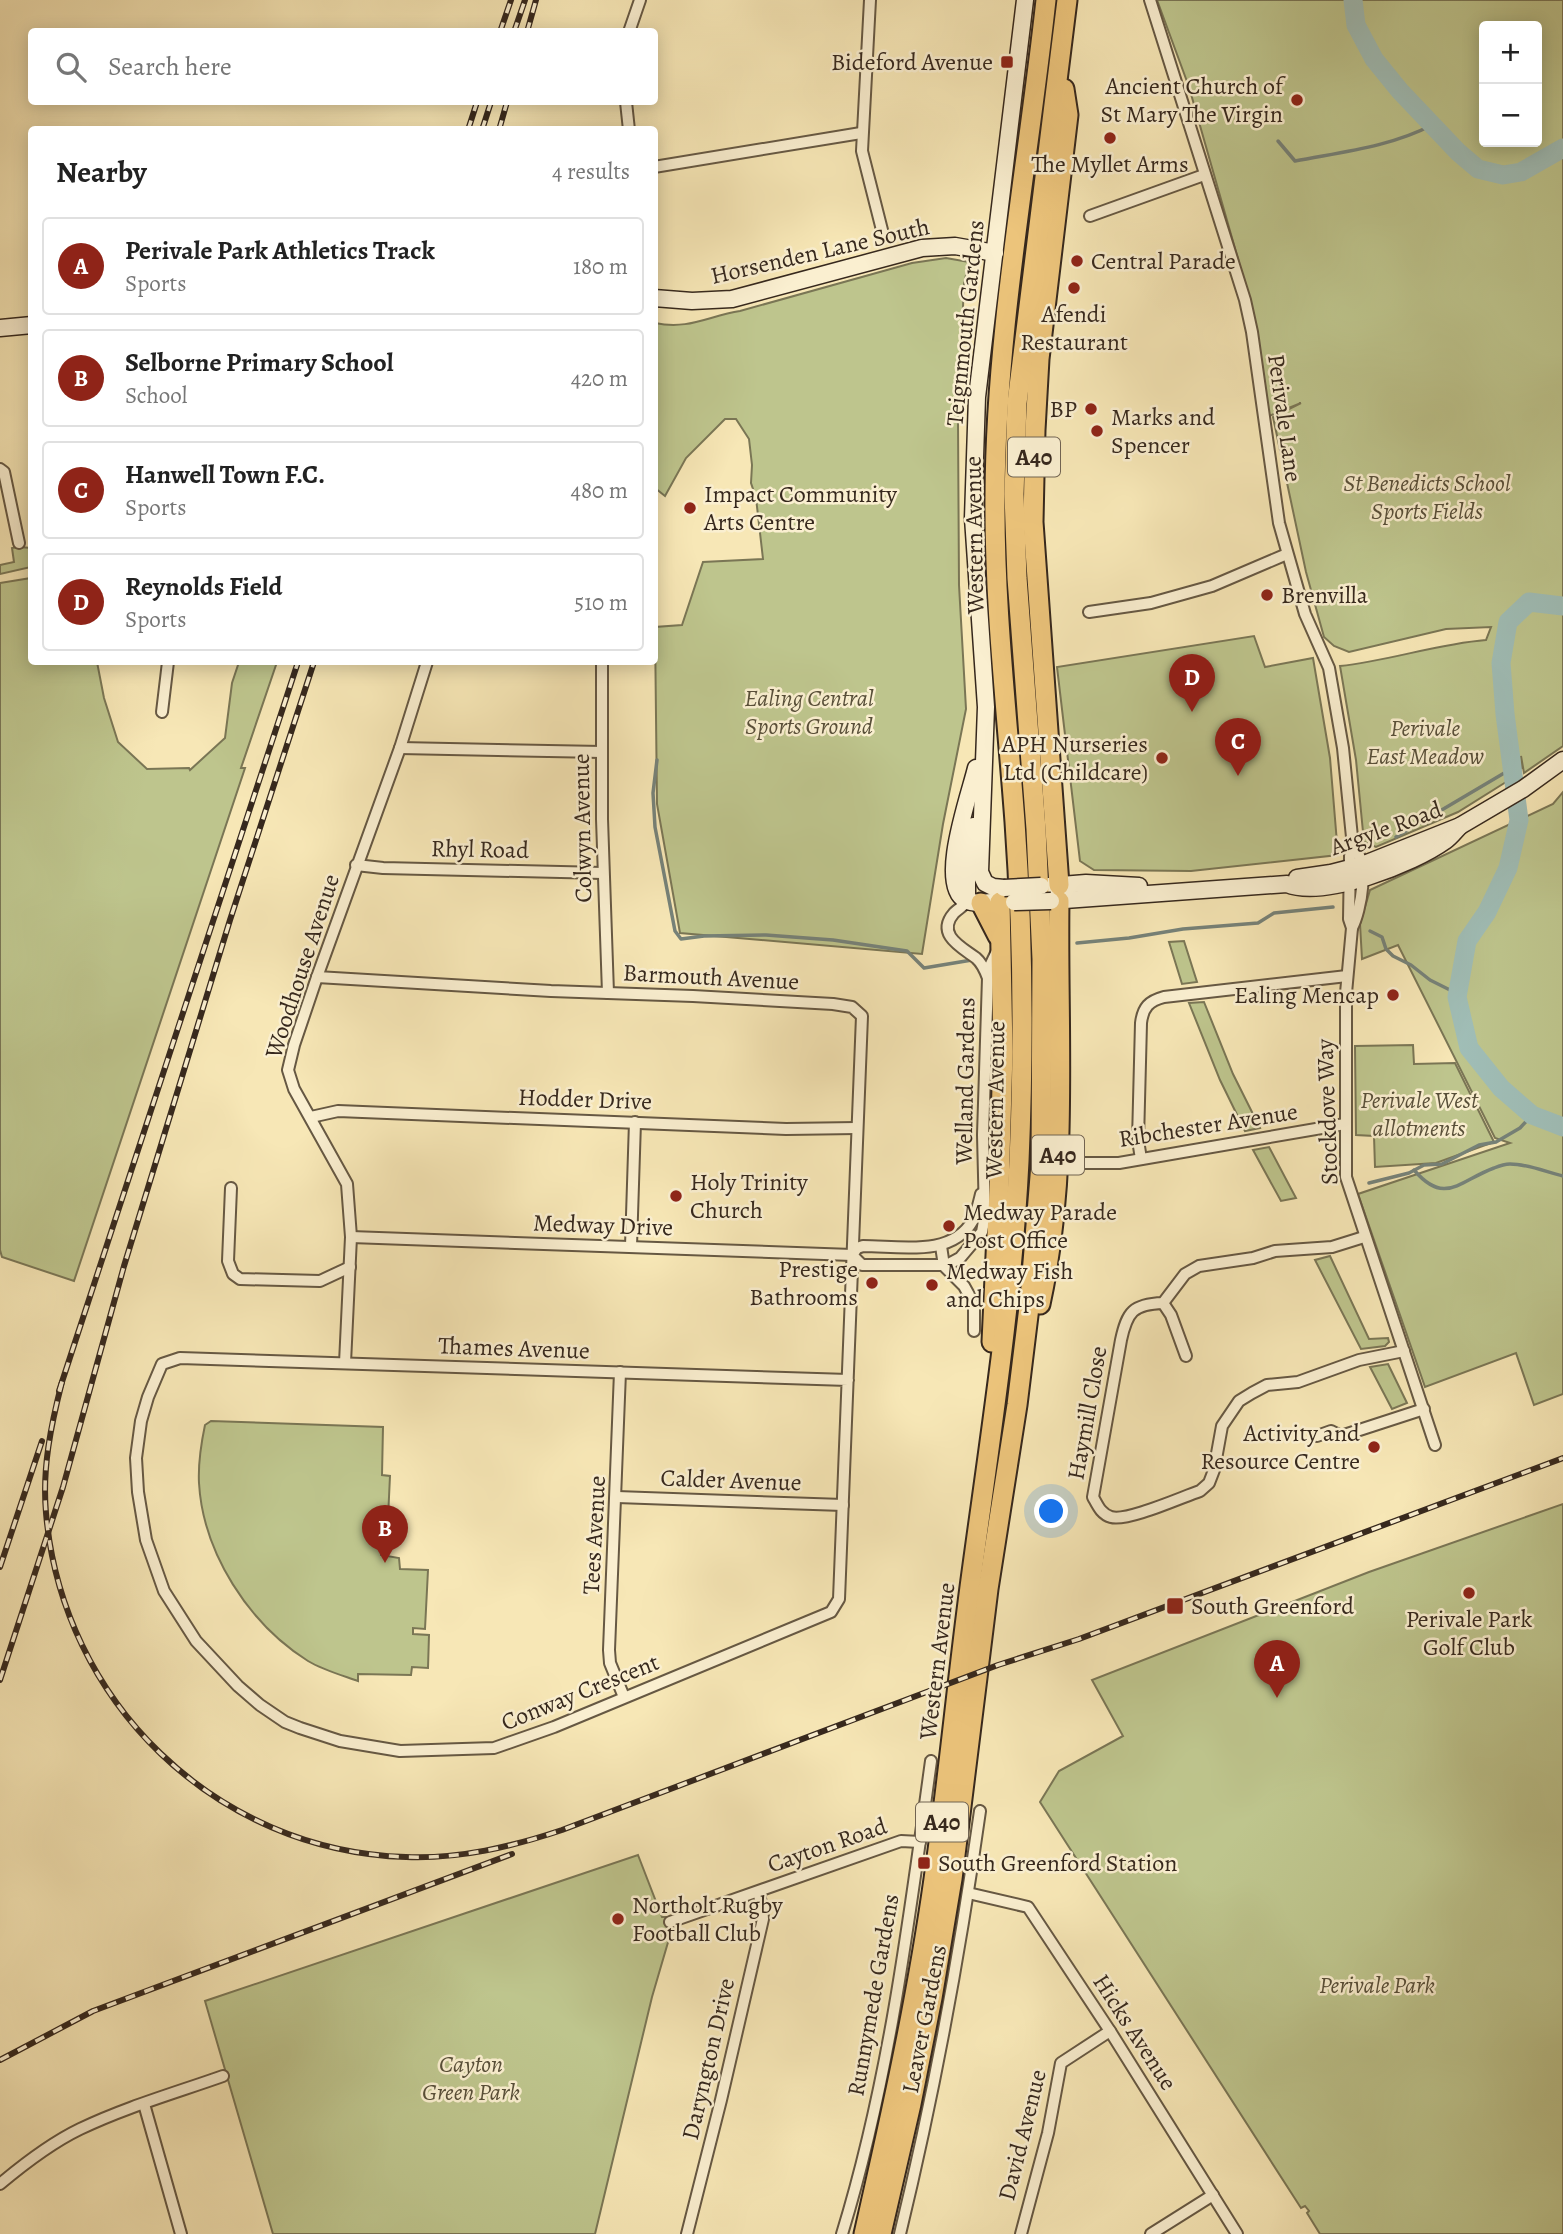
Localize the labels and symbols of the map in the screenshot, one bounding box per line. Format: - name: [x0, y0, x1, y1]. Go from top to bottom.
- place label: Bideford Avenue: [831, 46, 993, 78]
- marker: Bideford Avenue: [999, 54, 1015, 70]
- place label: Ancient Church of St Mary The Virgin: [1100, 70, 1286, 130]
- marker: Ancient Church of St Mary The Virgin: [1289, 92, 1305, 108]
- marker: The Myllet Arms: [1102, 130, 1118, 146]
- place label: The Myllet Arms: [1031, 148, 1189, 180]
- street label: Horsenden Lane South: [707, 210, 933, 292]
- street label: Teignmouth Gardens: [938, 218, 992, 428]
- place label: Central Parade: [1091, 245, 1236, 277]
- marker: Central Parade: [1069, 253, 1085, 269]
- marker: Afendi Restaurant: [1066, 280, 1082, 296]
- place label: Afendi Restaurant: [1020, 298, 1128, 358]
- street label: Perivale Lane: [1260, 352, 1310, 484]
- place label: BP: [1049, 393, 1077, 425]
- marker: BP: [1083, 401, 1099, 417]
- place label: Marks and Spencer: [1111, 401, 1215, 461]
- marker: Marks and Spencer: [1089, 423, 1105, 439]
- road number: A40: [1008, 438, 1060, 477]
- street label: Western Avenue: [957, 456, 991, 615]
- park label: St Benedicts School Sports Fields: [1343, 467, 1511, 527]
- place label: Impact Community Arts Centre: [703, 478, 897, 538]
- marker: Impact Community Arts Centre: [682, 500, 698, 516]
- place label: Brenvilla: [1281, 579, 1369, 611]
- marker: Brenvilla: [1259, 587, 1275, 603]
- pin: D: [1169, 654, 1215, 712]
- park label: Ealing Central Sports Ground: [744, 682, 874, 742]
- park label: Perivale East Meadow: [1366, 712, 1484, 772]
- pin: C: [1215, 718, 1261, 776]
- place label: APH Nurseries Ltd (Childcare): [1001, 728, 1148, 788]
- marker: APH Nurseries Ltd (Childcare): [1154, 750, 1170, 766]
- street label: Colwyn Avenue: [565, 753, 599, 903]
- street label: Argyle Road: [1325, 793, 1446, 863]
- street label: Rhyl Road: [431, 832, 529, 866]
- street label: Woodhouse Avenue: [257, 870, 347, 1063]
- street label: Barmouth Avenue: [622, 956, 800, 998]
- place label: Ealing Mencap: [1234, 979, 1379, 1011]
- marker: Ealing Mencap: [1385, 987, 1401, 1003]
- street label: Welland Gardens: [948, 997, 982, 1166]
- street label: Western Avenue: [978, 1021, 1012, 1180]
- street label: Stockdove Way: [1308, 1038, 1346, 1186]
- street label: Hodder Drive: [518, 1081, 652, 1117]
- park label: Perivale West allotments: [1360, 1084, 1479, 1144]
- street label: Ribchester Avenue: [1116, 1095, 1300, 1155]
- road number: A40: [1032, 1136, 1084, 1174]
- place label: Holy Trinity Church: [690, 1166, 808, 1226]
- marker: Holy Trinity Church: [668, 1188, 684, 1204]
- place label: Medway Parade Post Office: [963, 1196, 1117, 1256]
- street label: Medway Drive: [532, 1207, 674, 1243]
- marker: Medway Parade Post Office: [941, 1218, 957, 1234]
- place label: Prestige Bathrooms: [749, 1253, 858, 1313]
- place label: Medway Fish and Chips: [946, 1255, 1073, 1315]
- marker: Prestige Bathrooms: [864, 1275, 880, 1291]
- marker: Medway Fish and Chips: [924, 1277, 940, 1293]
- street label: Thames Avenue: [438, 1329, 590, 1367]
- street label: Haymill Close: [1059, 1344, 1115, 1482]
- place label: Activity and Resource Centre: [1200, 1417, 1360, 1477]
- marker: Activity and Resource Centre: [1366, 1439, 1382, 1455]
- street label: Calder Avenue: [660, 1462, 802, 1498]
- street label: Tees Avenue: [575, 1475, 613, 1595]
- your location: [1034, 1494, 1068, 1528]
- pin: B: [362, 1505, 408, 1563]
- street label: Western Avenue: [911, 1581, 963, 1742]
- marker: Perivale Park Golf Club: [1461, 1585, 1477, 1601]
- place label: South Greenford: [1191, 1590, 1354, 1622]
- marker: South Greenford: [1165, 1596, 1185, 1616]
- place label: Perivale Park Golf Club: [1406, 1603, 1532, 1663]
- pin: A: [1254, 1640, 1300, 1698]
- street label: Conway Crescent: [496, 1646, 664, 1738]
- road number: A40: [916, 1802, 968, 1842]
- street label: Cayton Road: [763, 1810, 891, 1880]
- place label: South Greenford Station: [938, 1847, 1177, 1879]
- marker: South Greenford Station: [916, 1855, 932, 1871]
- place label: Northolt Rugby Football Club: [632, 1889, 783, 1949]
- street label: Runnymede Gardens: [839, 1891, 907, 2099]
- marker: Northolt Rugby Football Club: [610, 1911, 626, 1927]
- street label: Leaver Gardens: [894, 1942, 954, 2096]
- street label: Hicks Avenue: [1085, 1968, 1185, 2096]
- park label: Perivale Park: [1319, 1969, 1435, 2001]
- street label: Daryngton Drive: [674, 1975, 742, 2143]
- park label: Cayton Green Park: [422, 2048, 520, 2108]
- street label: David Avenue: [990, 2066, 1054, 2204]

